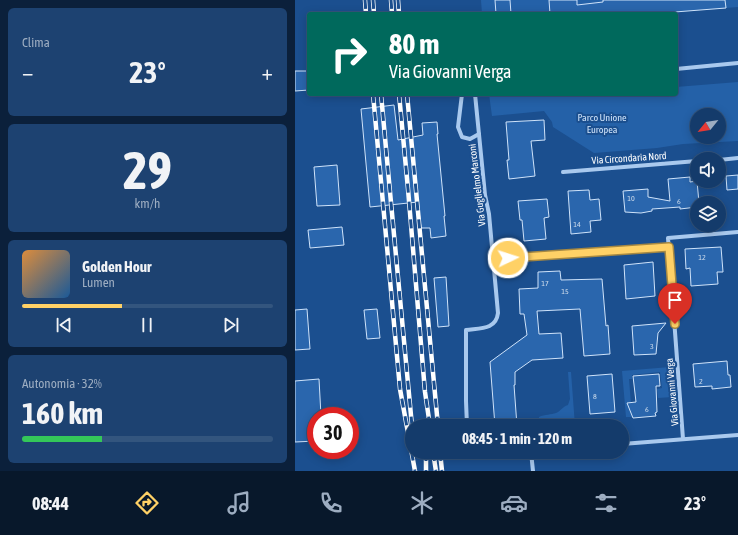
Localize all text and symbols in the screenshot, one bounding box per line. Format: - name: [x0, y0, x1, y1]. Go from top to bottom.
- icon: right: [323, 28, 375, 80]
- text: 80 m: [389, 28, 439, 60]
- text: Clima: [22, 35, 50, 50]
- text: 23°: [129, 55, 166, 89]
- text: −: [22, 59, 33, 85]
- text: +: [262, 59, 273, 85]
- text: Via Giovanni Verga: [389, 61, 511, 82]
- north arrow: [690, 108, 726, 144]
- map controls: [690, 108, 726, 232]
- park label: Parco Unione Europea: [577, 112, 627, 135]
- text: 29: [123, 140, 172, 200]
- street label: Via Guglielmo Marconi: [466, 143, 488, 227]
- street label: Via Circondaria Nord: [591, 150, 667, 166]
- button: sound: [690, 152, 726, 188]
- house number: 10: [627, 194, 635, 203]
- text: km/h: [135, 196, 160, 211]
- button: layers: [690, 196, 726, 232]
- house number: 6: [677, 197, 681, 206]
- house number: 14: [573, 220, 581, 229]
- position arrow: [487, 237, 529, 279]
- house number: 12: [698, 253, 706, 262]
- text: Golden Hour: [82, 258, 152, 275]
- text: Lumen: [82, 275, 115, 290]
- house number: 17: [541, 279, 549, 288]
- pin: [658, 283, 692, 324]
- house number: 15: [561, 287, 569, 296]
- icon: arrive: [664, 289, 686, 311]
- icon: previous: [53, 314, 75, 336]
- icon: pause: [136, 314, 158, 336]
- icon: next: [220, 314, 242, 336]
- house number: 3: [650, 342, 654, 351]
- street label: Via Giovanni Verga: [664, 357, 680, 426]
- text: Autonomia · 32%: [22, 376, 102, 391]
- house number: 2: [699, 377, 703, 386]
- house number: 8: [593, 392, 597, 401]
- text: 160 km: [22, 396, 103, 430]
- house number: 6: [645, 405, 649, 414]
- speed limit sign: 30: [307, 407, 359, 459]
- text: 08:45 · 1 min · 120 m: [462, 430, 572, 447]
- icon: directions: [133, 489, 161, 517]
- icon: music: [225, 489, 253, 517]
- icon: phone: [317, 489, 345, 517]
- icon: climate: [408, 489, 436, 517]
- icon: car: [500, 489, 528, 517]
- icon: filters: [592, 489, 620, 517]
- text: 08:44: [32, 493, 69, 514]
- text: 23°: [684, 493, 706, 514]

